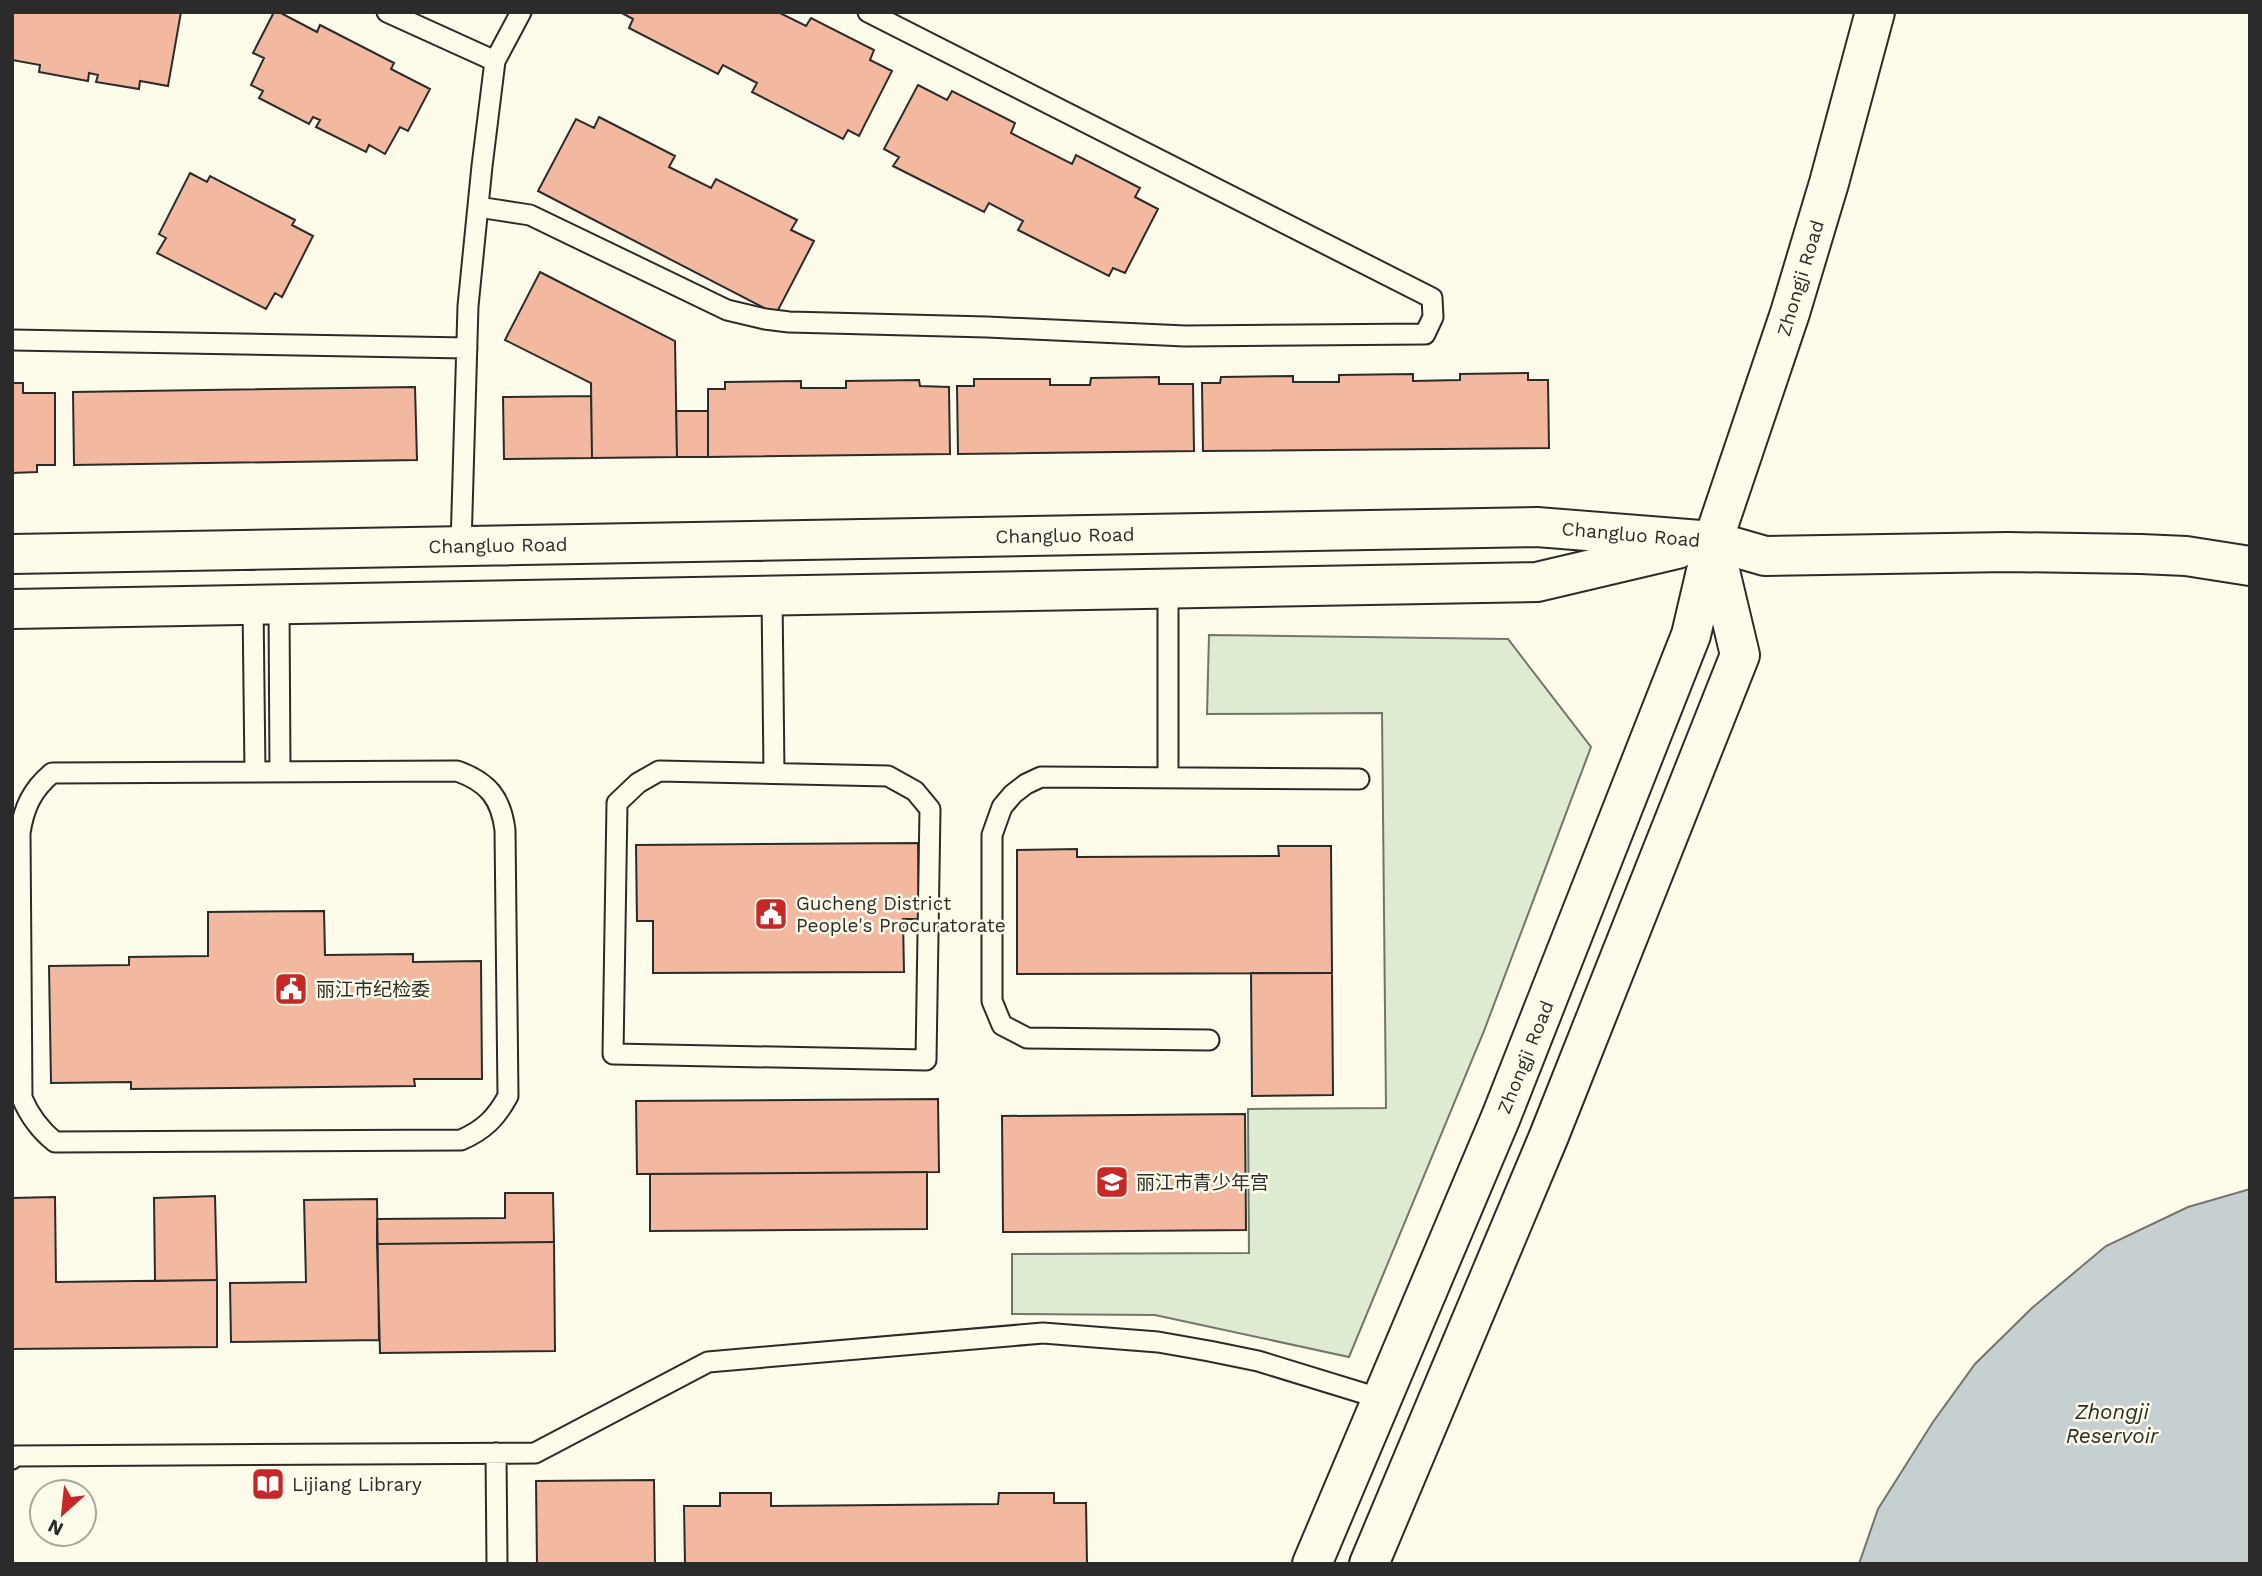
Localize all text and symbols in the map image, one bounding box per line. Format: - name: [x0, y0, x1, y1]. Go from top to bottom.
- street label: Zhongji Road: [1772, 217, 1829, 339]
- street label: Changluo Road: [1561, 517, 1701, 552]
- street label: Changluo Road: [995, 523, 1135, 548]
- street label: Changluo Road: [428, 533, 568, 558]
- place label: Gucheng District People's Procuratorate: [796, 892, 1006, 937]
- public building icon: Gucheng District People's Procuratorate: [752, 895, 790, 933]
- public building icon: 丽江市纪检委: [272, 970, 310, 1008]
- place label: 丽江市纪检委: [316, 978, 430, 1001]
- street label: Zhongji Road: [1492, 997, 1559, 1117]
- school or university icon: 丽江市青少年宫: [1093, 1163, 1131, 1201]
- place label: 丽江市青少年宫: [1136, 1171, 1269, 1194]
- water label: Zhongji Reservoir: [2066, 1399, 2159, 1448]
- library icon: Lijiang Library: [249, 1465, 287, 1503]
- place label: Lijiang Library: [292, 1473, 422, 1496]
- north arrow: [28, 1478, 98, 1548]
- text: N: [44, 1514, 67, 1541]

